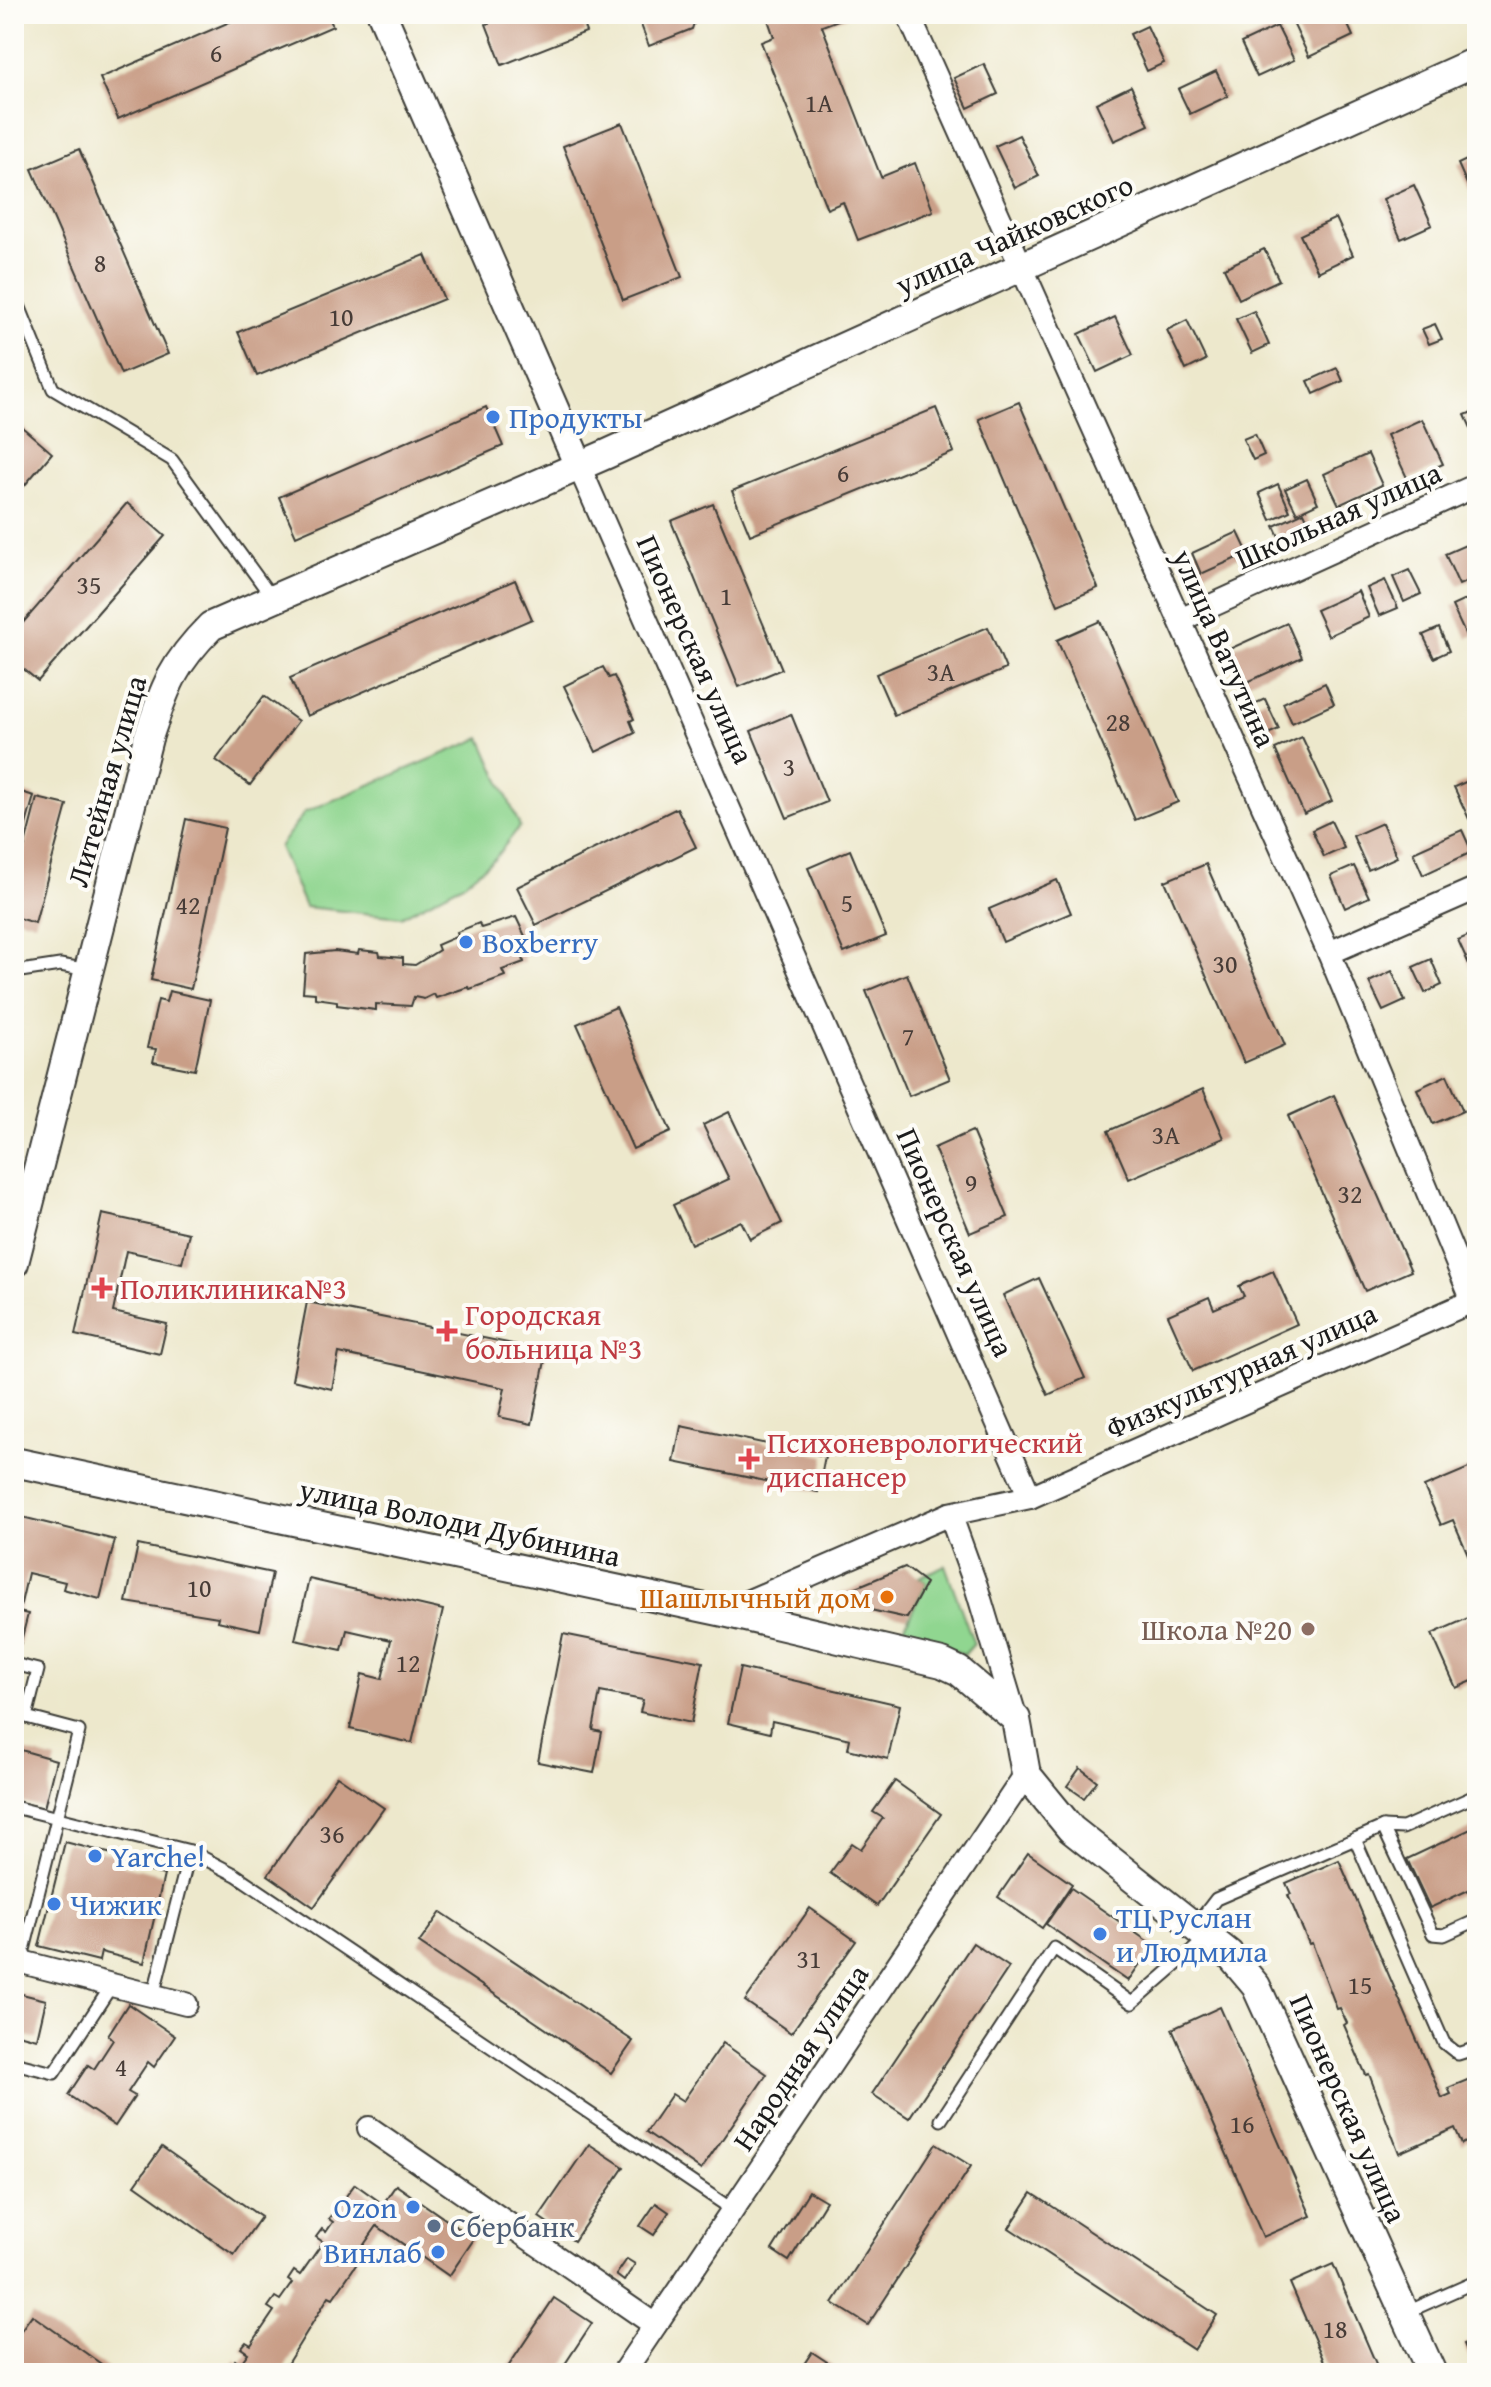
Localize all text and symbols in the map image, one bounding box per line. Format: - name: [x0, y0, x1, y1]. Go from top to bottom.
- house number: 6: [210, 33, 222, 72]
- house number: 1А: [805, 83, 833, 122]
- street label: улица Чайковского: [887, 162, 1140, 307]
- house number: 8: [94, 243, 106, 282]
- house number: 10: [328, 297, 354, 336]
- place label: Продукты: [509, 395, 643, 439]
- marker: Продукты: [484, 408, 502, 426]
- street label: Школьная улица: [1228, 450, 1449, 580]
- house number: 6: [837, 453, 849, 492]
- street label: Пионерская улица: [626, 528, 766, 771]
- street label: улица Ватутина: [1161, 541, 1289, 755]
- house number: 35: [76, 565, 102, 604]
- house number: 1: [720, 576, 732, 615]
- house number: 3А: [927, 652, 955, 691]
- street label: Литейная улица: [55, 670, 157, 892]
- house number: 28: [1105, 702, 1131, 741]
- house number: 3: [783, 747, 795, 786]
- house number: 5: [841, 883, 853, 922]
- house number: 42: [175, 885, 201, 924]
- place label: Boxberry: [482, 920, 598, 964]
- marker: Boxberry: [457, 933, 475, 951]
- house number: 30: [1212, 944, 1238, 983]
- house number: 7: [902, 1016, 914, 1055]
- house number: 3А: [1152, 1115, 1180, 1154]
- street label: Пионерская улица: [886, 1121, 1026, 1364]
- house number: 9: [965, 1163, 977, 1202]
- house number: 32: [1337, 1174, 1363, 1213]
- place label: Поликлиника№3: [120, 1266, 347, 1310]
- marker: Поликлиника№3: [91, 1277, 113, 1299]
- street label: Физкультурная улица: [1098, 1290, 1384, 1450]
- place label: Городская больница №3: [465, 1292, 642, 1370]
- marker: Городская больница №3: [436, 1320, 458, 1342]
- place label: Психоневрологический диспансер: [767, 1420, 1083, 1498]
- marker: Психоневрологический диспансер: [738, 1448, 760, 1470]
- street label: улица Володи Дубинина: [294, 1466, 625, 1578]
- house number: 10: [186, 1568, 212, 1607]
- place label: Шашлычный дом: [639, 1575, 871, 1619]
- marker: Шашлычный дом: [878, 1588, 896, 1606]
- place label: Школа №20: [1141, 1607, 1292, 1651]
- marker: Школа №20: [1299, 1620, 1317, 1638]
- house number: 12: [395, 1643, 421, 1682]
- house number: 36: [319, 1814, 345, 1853]
- place label: Yarche!: [111, 1834, 206, 1878]
- marker: Yarche!: [86, 1847, 104, 1865]
- place label: Чижик: [70, 1882, 162, 1926]
- marker: Чижик: [45, 1895, 63, 1913]
- place label: ТЦ Руслан и Людмила: [1116, 1895, 1268, 1973]
- marker: ТЦ Руслан и Людмила: [1091, 1925, 1109, 1943]
- house number: 31: [796, 1939, 822, 1978]
- street label: Народная улица: [721, 1954, 879, 2159]
- house number: 15: [1347, 1965, 1373, 2004]
- street label: Пионерская улица: [1279, 1987, 1419, 2230]
- house number: 4: [115, 2047, 127, 2086]
- house number: 16: [1229, 2104, 1255, 2143]
- place label: Ozon: [333, 2185, 397, 2229]
- marker: Ozon: [404, 2198, 422, 2216]
- place label: Сбербанк: [450, 2204, 575, 2248]
- marker: Сбербанк: [425, 2217, 443, 2235]
- place label: Винлаб: [324, 2230, 422, 2274]
- marker: Винлаб: [429, 2243, 447, 2261]
- house number: 18: [1322, 2309, 1348, 2348]

